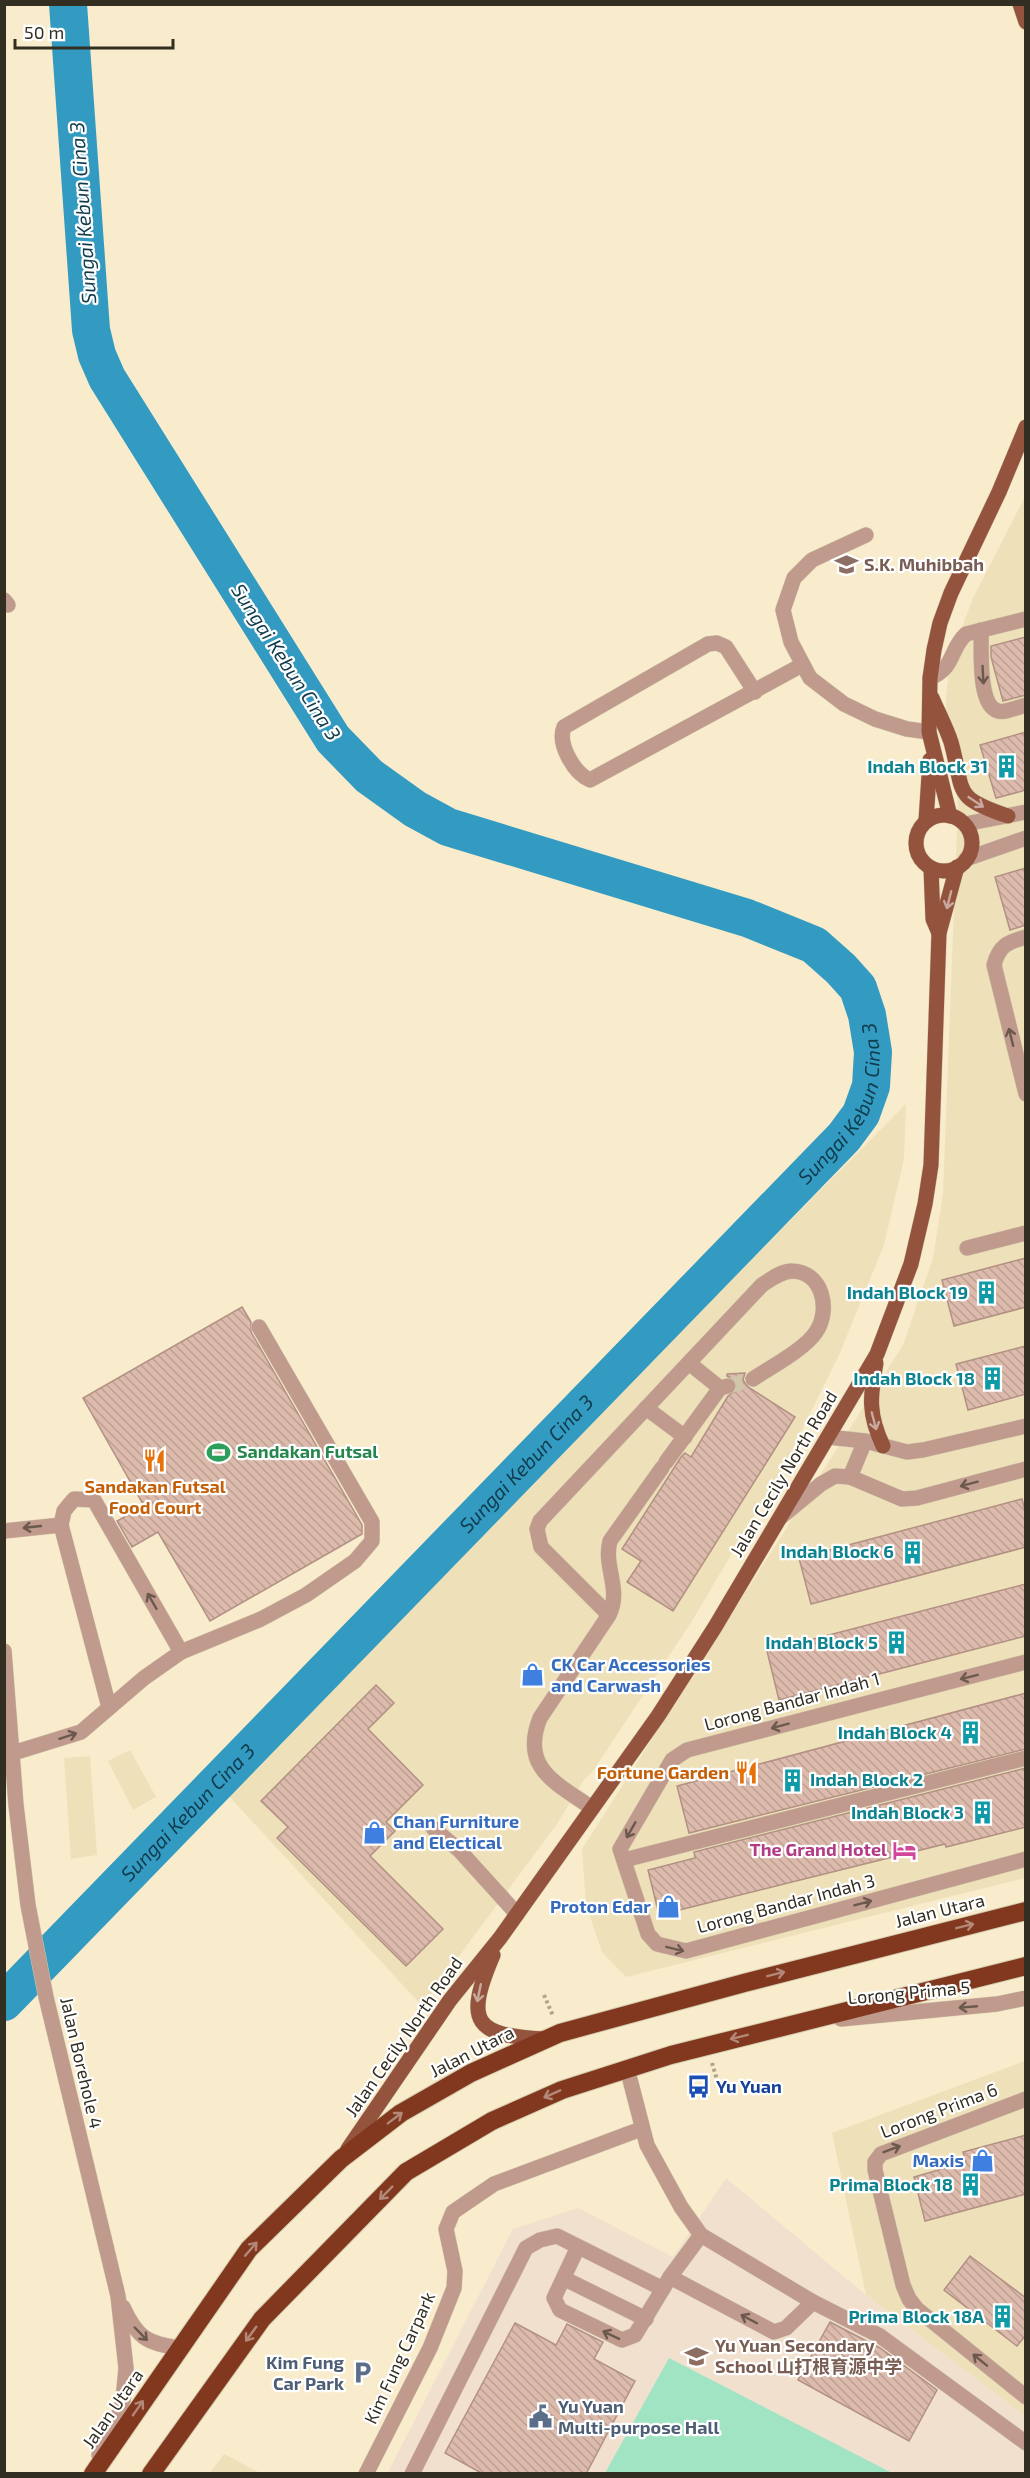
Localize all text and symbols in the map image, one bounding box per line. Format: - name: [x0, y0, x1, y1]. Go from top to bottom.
- scale bar: [15, 12, 172, 50]
- text: 50 m: [24, 21, 64, 43]
- water label: Sungai Kebun Cina 3: [64, 121, 100, 305]
- school or university icon: S.K. Muhibbah: [833, 552, 859, 578]
- place label: S.K. Muhibbah: [864, 553, 984, 575]
- water label: Sungai Kebun Cina 3: [227, 579, 347, 744]
- one-way arrow: [978, 664, 989, 684]
- building icon: Indah Block 31: [993, 754, 1019, 780]
- place label: Indah Block 31: [867, 755, 988, 777]
- one-way arrow: [967, 796, 983, 808]
- one-way arrow: [942, 890, 954, 909]
- water label: Sungai Kebun Cina 3: [792, 1022, 884, 1188]
- one-way arrow: [1005, 1028, 1017, 1047]
- building icon: Indah Block 19: [973, 1280, 999, 1306]
- place label: Indah Block 19: [847, 1281, 968, 1303]
- building icon: Indah Block 18: [980, 1366, 1006, 1392]
- place label: Indah Block 18: [853, 1367, 975, 1389]
- street label: Jalan Cecily North Road: [725, 1386, 841, 1561]
- water label: Sungai Kebun Cina 3: [454, 1390, 598, 1537]
- one-way arrow: [868, 1411, 880, 1430]
- sports icon: Sandakan Futsal: [206, 1439, 232, 1465]
- place label: Sandakan Futsal: [237, 1440, 378, 1462]
- restaurant icon: Sandakan Futsal Food Court: [142, 1448, 168, 1474]
- place label: Sandakan Futsal Food Court: [84, 1475, 226, 1518]
- one-way arrow: [960, 1479, 979, 1491]
- one-way arrow: [23, 1522, 42, 1533]
- building icon: Indah Block 6: [899, 1539, 925, 1565]
- place label: Indah Block 6: [781, 1540, 894, 1562]
- one-way arrow: [146, 1593, 157, 1611]
- building icon: Indah Block 5: [883, 1630, 909, 1656]
- place label: Indah Block 5: [765, 1631, 878, 1653]
- place label: CK Car Accessories and Carwash: [551, 1653, 710, 1696]
- shop icon: CK Car Accessories and Carwash: [520, 1662, 546, 1688]
- street label: Lorong Bandar Indah 1: [702, 1667, 882, 1735]
- one-way arrow: [960, 1672, 979, 1683]
- one-way arrow: [771, 1720, 790, 1732]
- building icon: Indah Block 4: [957, 1720, 983, 1746]
- place label: Indah Block 4: [838, 1721, 952, 1743]
- one-way arrow: [58, 1729, 77, 1740]
- water label: Sungai Kebun Cina 3: [115, 1738, 259, 1886]
- restaurant icon: Fortune Garden: [734, 1760, 760, 1786]
- place label: Fortune Garden: [597, 1761, 729, 1783]
- building icon: Indah Block 2: [779, 1767, 805, 1793]
- place label: Indah Block 2: [810, 1768, 923, 1790]
- building icon: Indah Block 3: [969, 1800, 995, 1826]
- place label: Indah Block 3: [851, 1801, 964, 1823]
- place label: Chan Furniture and Electical: [393, 1810, 519, 1853]
- shop icon: Chan Furniture and Electical: [362, 1819, 388, 1845]
- one-way arrow: [625, 1821, 637, 1838]
- hotel icon: The Grand Hotel: [892, 1837, 918, 1863]
- place label: The Grand Hotel: [750, 1838, 887, 1860]
- street label: Lorong Bandar Indah 3: [694, 1869, 877, 1937]
- street label: Jalan Utara: [893, 1888, 987, 1932]
- shop icon: Proton Edar: [656, 1894, 682, 1920]
- place label: Proton Edar: [550, 1895, 651, 1917]
- one-way arrow: [853, 1897, 872, 1908]
- one-way arrow: [956, 1920, 975, 1932]
- one-way arrow: [665, 1943, 684, 1955]
- street label: Jalan Cecily North Road: [340, 1952, 467, 2121]
- one-way arrow: [767, 1968, 786, 1980]
- street label: Lorong Prima 5: [847, 1976, 971, 2008]
- one-way arrow: [473, 1982, 484, 2002]
- street label: Jalan Borehole 4: [56, 1995, 108, 2131]
- one-way arrow: [958, 2002, 978, 2013]
- street label: Jalan Utara: [426, 2021, 517, 2082]
- one-way arrow: [729, 2031, 748, 2043]
- bus stop icon: Yu Yuan: [685, 2074, 711, 2100]
- place label: Yu Yuan: [716, 2075, 782, 2097]
- street label: Lorong Prima 6: [877, 2078, 1000, 2142]
- one-way arrow: [544, 2089, 562, 2100]
- one-way arrow: [387, 2112, 403, 2125]
- one-way arrow: [883, 2143, 901, 2154]
- shop icon: Maxis: [969, 2148, 995, 2174]
- place label: Maxis: [913, 2149, 964, 2171]
- building icon: Prima Block 18: [958, 2172, 984, 2198]
- place label: Prima Block 18: [829, 2173, 953, 2195]
- one-way arrow: [378, 2185, 393, 2200]
- one-way arrow: [244, 2242, 258, 2257]
- street label: Kim Fung Carpark: [359, 2288, 439, 2427]
- building icon: Prima Block 18A: [989, 2304, 1015, 2330]
- place label: Prima Block 18A: [848, 2305, 984, 2327]
- one-way arrow: [740, 2313, 758, 2324]
- one-way arrow: [245, 2325, 257, 2341]
- one-way arrow: [134, 2326, 148, 2341]
- one-way arrow: [602, 2328, 620, 2340]
- place label: Yu Yuan Secondary School 山打根育源中学: [715, 2334, 902, 2377]
- school or university icon: Yu Yuan Secondary School 山打根育源中学: [684, 2343, 710, 2369]
- place label: Kim Fung Car Park: [266, 2351, 345, 2394]
- one-way arrow: [972, 2354, 988, 2367]
- parking icon: Kim Fung Car Park: [349, 2360, 375, 2386]
- street label: Jalan Utara: [77, 2365, 147, 2452]
- place label: Yu Yuan Multi-purpose Hall: [558, 2395, 719, 2438]
- one-way arrow: [132, 2401, 144, 2417]
- public building icon: Yu Yuan Multi-purpose Hall: [527, 2404, 553, 2430]

